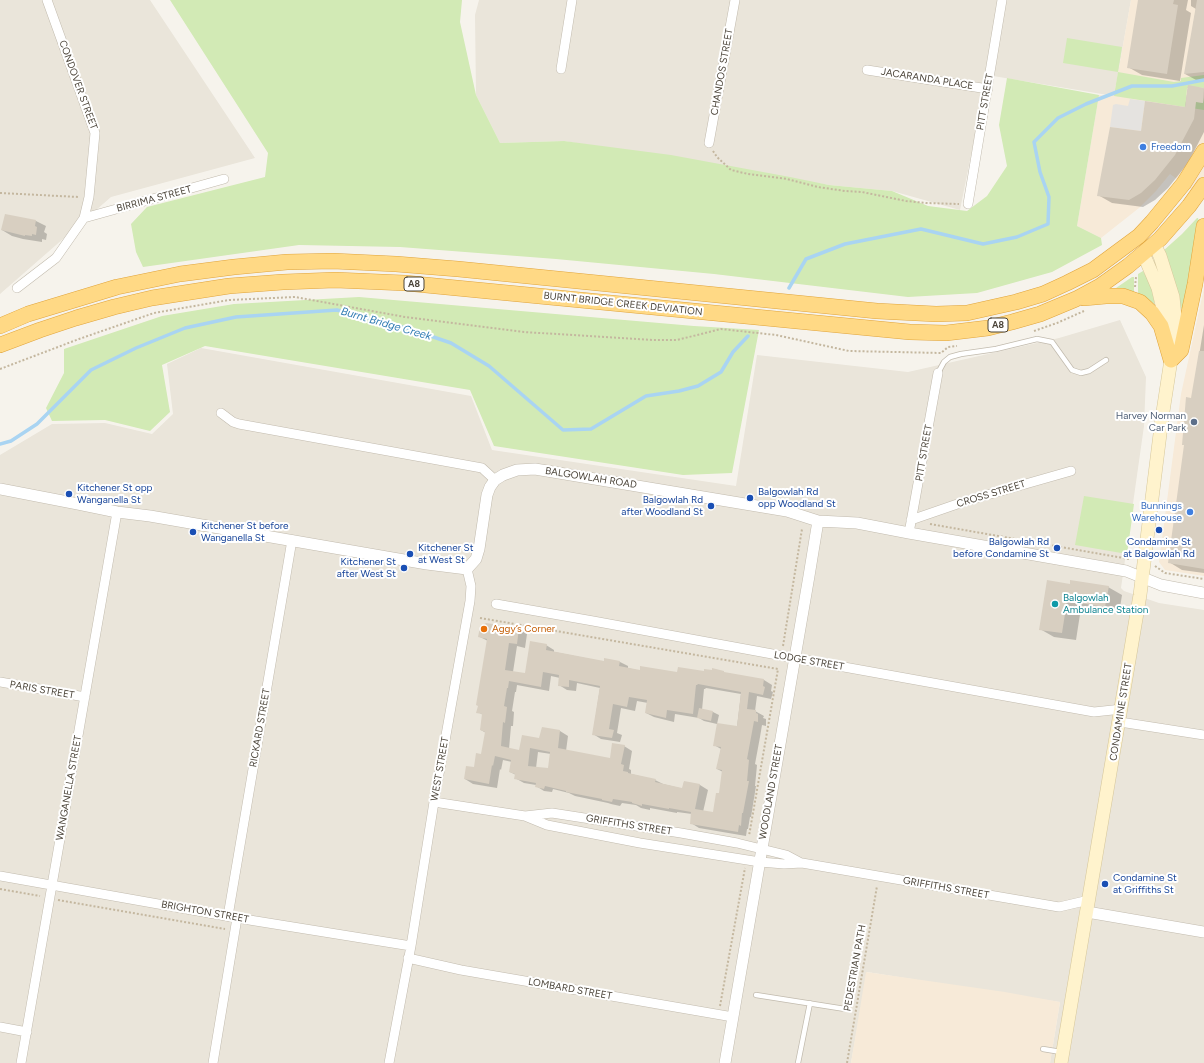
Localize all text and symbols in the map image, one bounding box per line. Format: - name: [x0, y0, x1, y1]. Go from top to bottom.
- street label: CHANDOS STREET: [708, 28, 736, 116]
- street label: CONDOVER STREET: [56, 39, 100, 131]
- street label: JACARANDA PLACE: [880, 66, 974, 92]
- street label: PITT STREET: [974, 73, 996, 131]
- place label: Freedom: [1151, 141, 1191, 153]
- marker: Freedom: [1138, 142, 1148, 152]
- street label: BIRRIMA STREET: [115, 183, 193, 215]
- road number: A8: [404, 277, 424, 291]
- street label: BURNT BRIDGE CREEK DEVIATION: [543, 290, 703, 318]
- water label: Burnt Bridge Creek: [339, 305, 433, 343]
- road number: A8: [988, 318, 1008, 332]
- place label: Harvey Norman Car Park: [1116, 410, 1186, 434]
- marker: Harvey Norman Car Park: [1189, 417, 1199, 427]
- street label: PITT STREET: [913, 424, 935, 482]
- street label: BALGOWLAH ROAD: [544, 465, 638, 491]
- street label: CROSS STREET: [955, 478, 1027, 510]
- place label: Kitchener St opp Wanganella St: [77, 482, 153, 506]
- place label: Balgowlah Rd opp Woodland St: [758, 486, 836, 510]
- marker: Kitchener St opp Wanganella St: [64, 489, 74, 499]
- marker: Balgowlah Rd opp Woodland St: [745, 493, 755, 503]
- place label: Balgowlah Rd after Woodland St: [621, 494, 703, 518]
- place label: Bunnings Warehouse: [1132, 500, 1182, 524]
- marker: Balgowlah Rd after Woodland St: [706, 501, 716, 511]
- marker: Bunnings Warehouse: [1185, 507, 1195, 517]
- place label: Kitchener St before Wanganella St: [201, 520, 289, 544]
- marker: Condamine St at Balgowlah Rd: [1154, 525, 1164, 535]
- marker: Kitchener St before Wanganella St: [188, 527, 198, 537]
- place label: Balgowlah Rd before Condamine St: [953, 536, 1049, 560]
- place label: Condamine St at Balgowlah Rd: [1123, 536, 1195, 560]
- place label: Kitchener St at West St: [418, 542, 473, 566]
- marker: Balgowlah Rd before Condamine St: [1052, 543, 1062, 553]
- marker: Kitchener St at West St: [405, 549, 415, 559]
- place label: Kitchener St after West St: [337, 556, 396, 580]
- marker: Kitchener St after West St: [399, 563, 409, 573]
- place label: Balgowlah Ambulance Station: [1063, 592, 1148, 616]
- marker: Balgowlah Ambulance Station: [1050, 599, 1060, 609]
- place label: Aggy’s Corner: [492, 623, 555, 635]
- marker: Aggy’s Corner: [479, 624, 489, 634]
- street label: LODGE STREET: [773, 649, 845, 673]
- street label: CONDAMINE STREET: [1107, 662, 1135, 762]
- street label: PARIS STREET: [9, 678, 75, 702]
- street label: RICKARD STREET: [247, 688, 273, 768]
- street label: WANGANELLA STREET: [54, 734, 84, 842]
- street label: WEST STREET: [428, 736, 452, 802]
- street label: WOODLAND STREET: [757, 744, 785, 840]
- street label: GRIFFITHS STREET: [585, 812, 673, 838]
- place label: Condamine St at Griffiths St: [1113, 872, 1177, 896]
- street label: GRIFFITHS STREET: [902, 875, 990, 901]
- marker: Condamine St at Griffiths St: [1100, 879, 1110, 889]
- street label: BRIGHTON STREET: [160, 898, 250, 926]
- street label: PEDESTRIAN PATH: [841, 924, 869, 1012]
- street label: LOMBARD STREET: [527, 976, 613, 1002]

